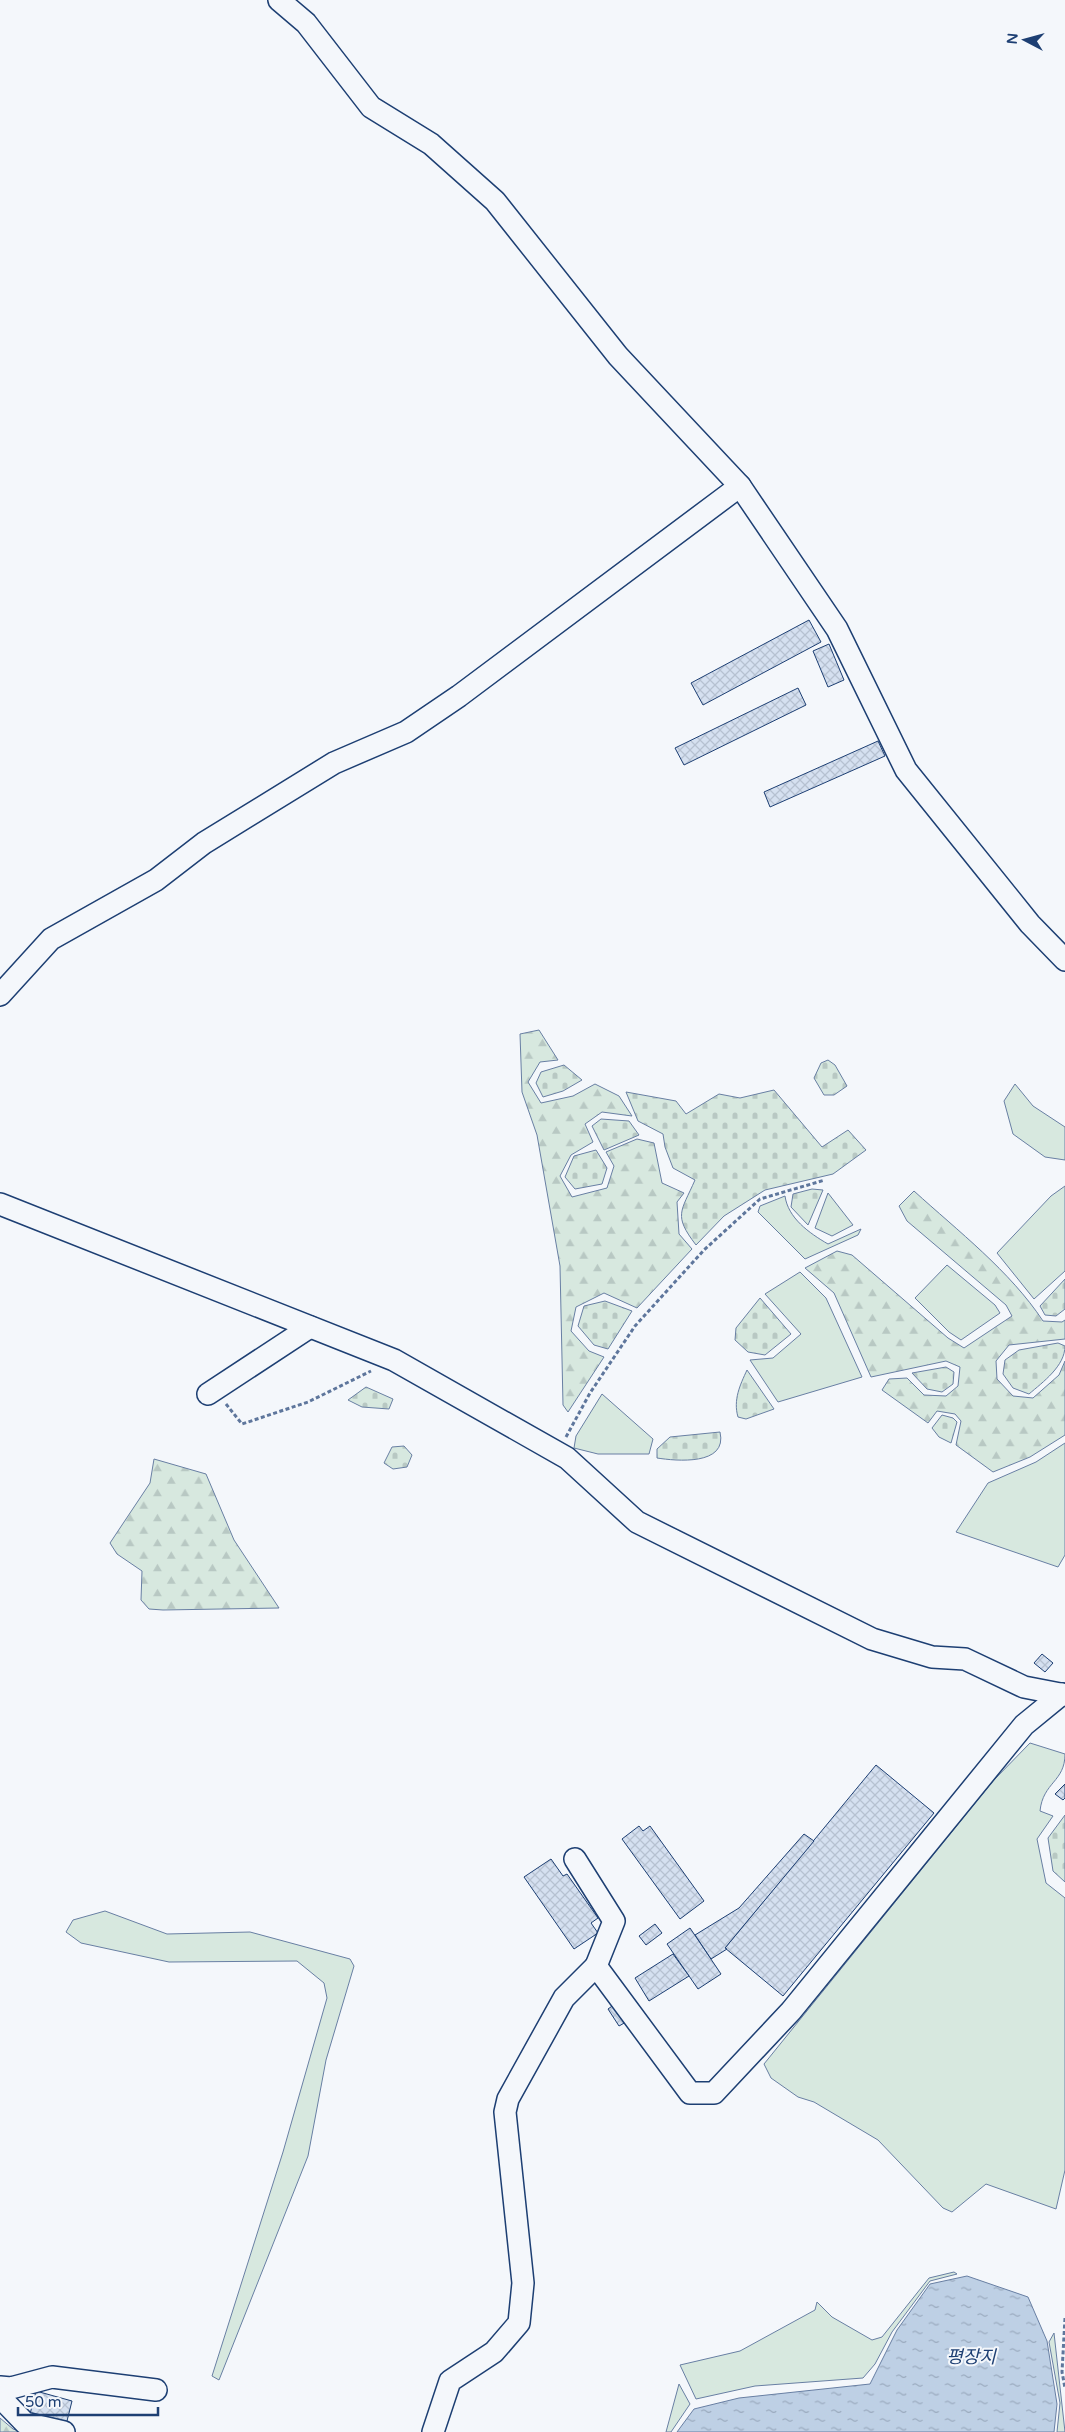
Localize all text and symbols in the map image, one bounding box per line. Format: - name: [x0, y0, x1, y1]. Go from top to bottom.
- north arrow: [1000, 15, 1050, 65]
- text: N: [1004, 32, 1022, 45]
- water label: 평장지: [946, 2346, 997, 2368]
- scale bar: [18, 2384, 158, 2416]
- text: 50 m: [25, 2393, 62, 2411]

